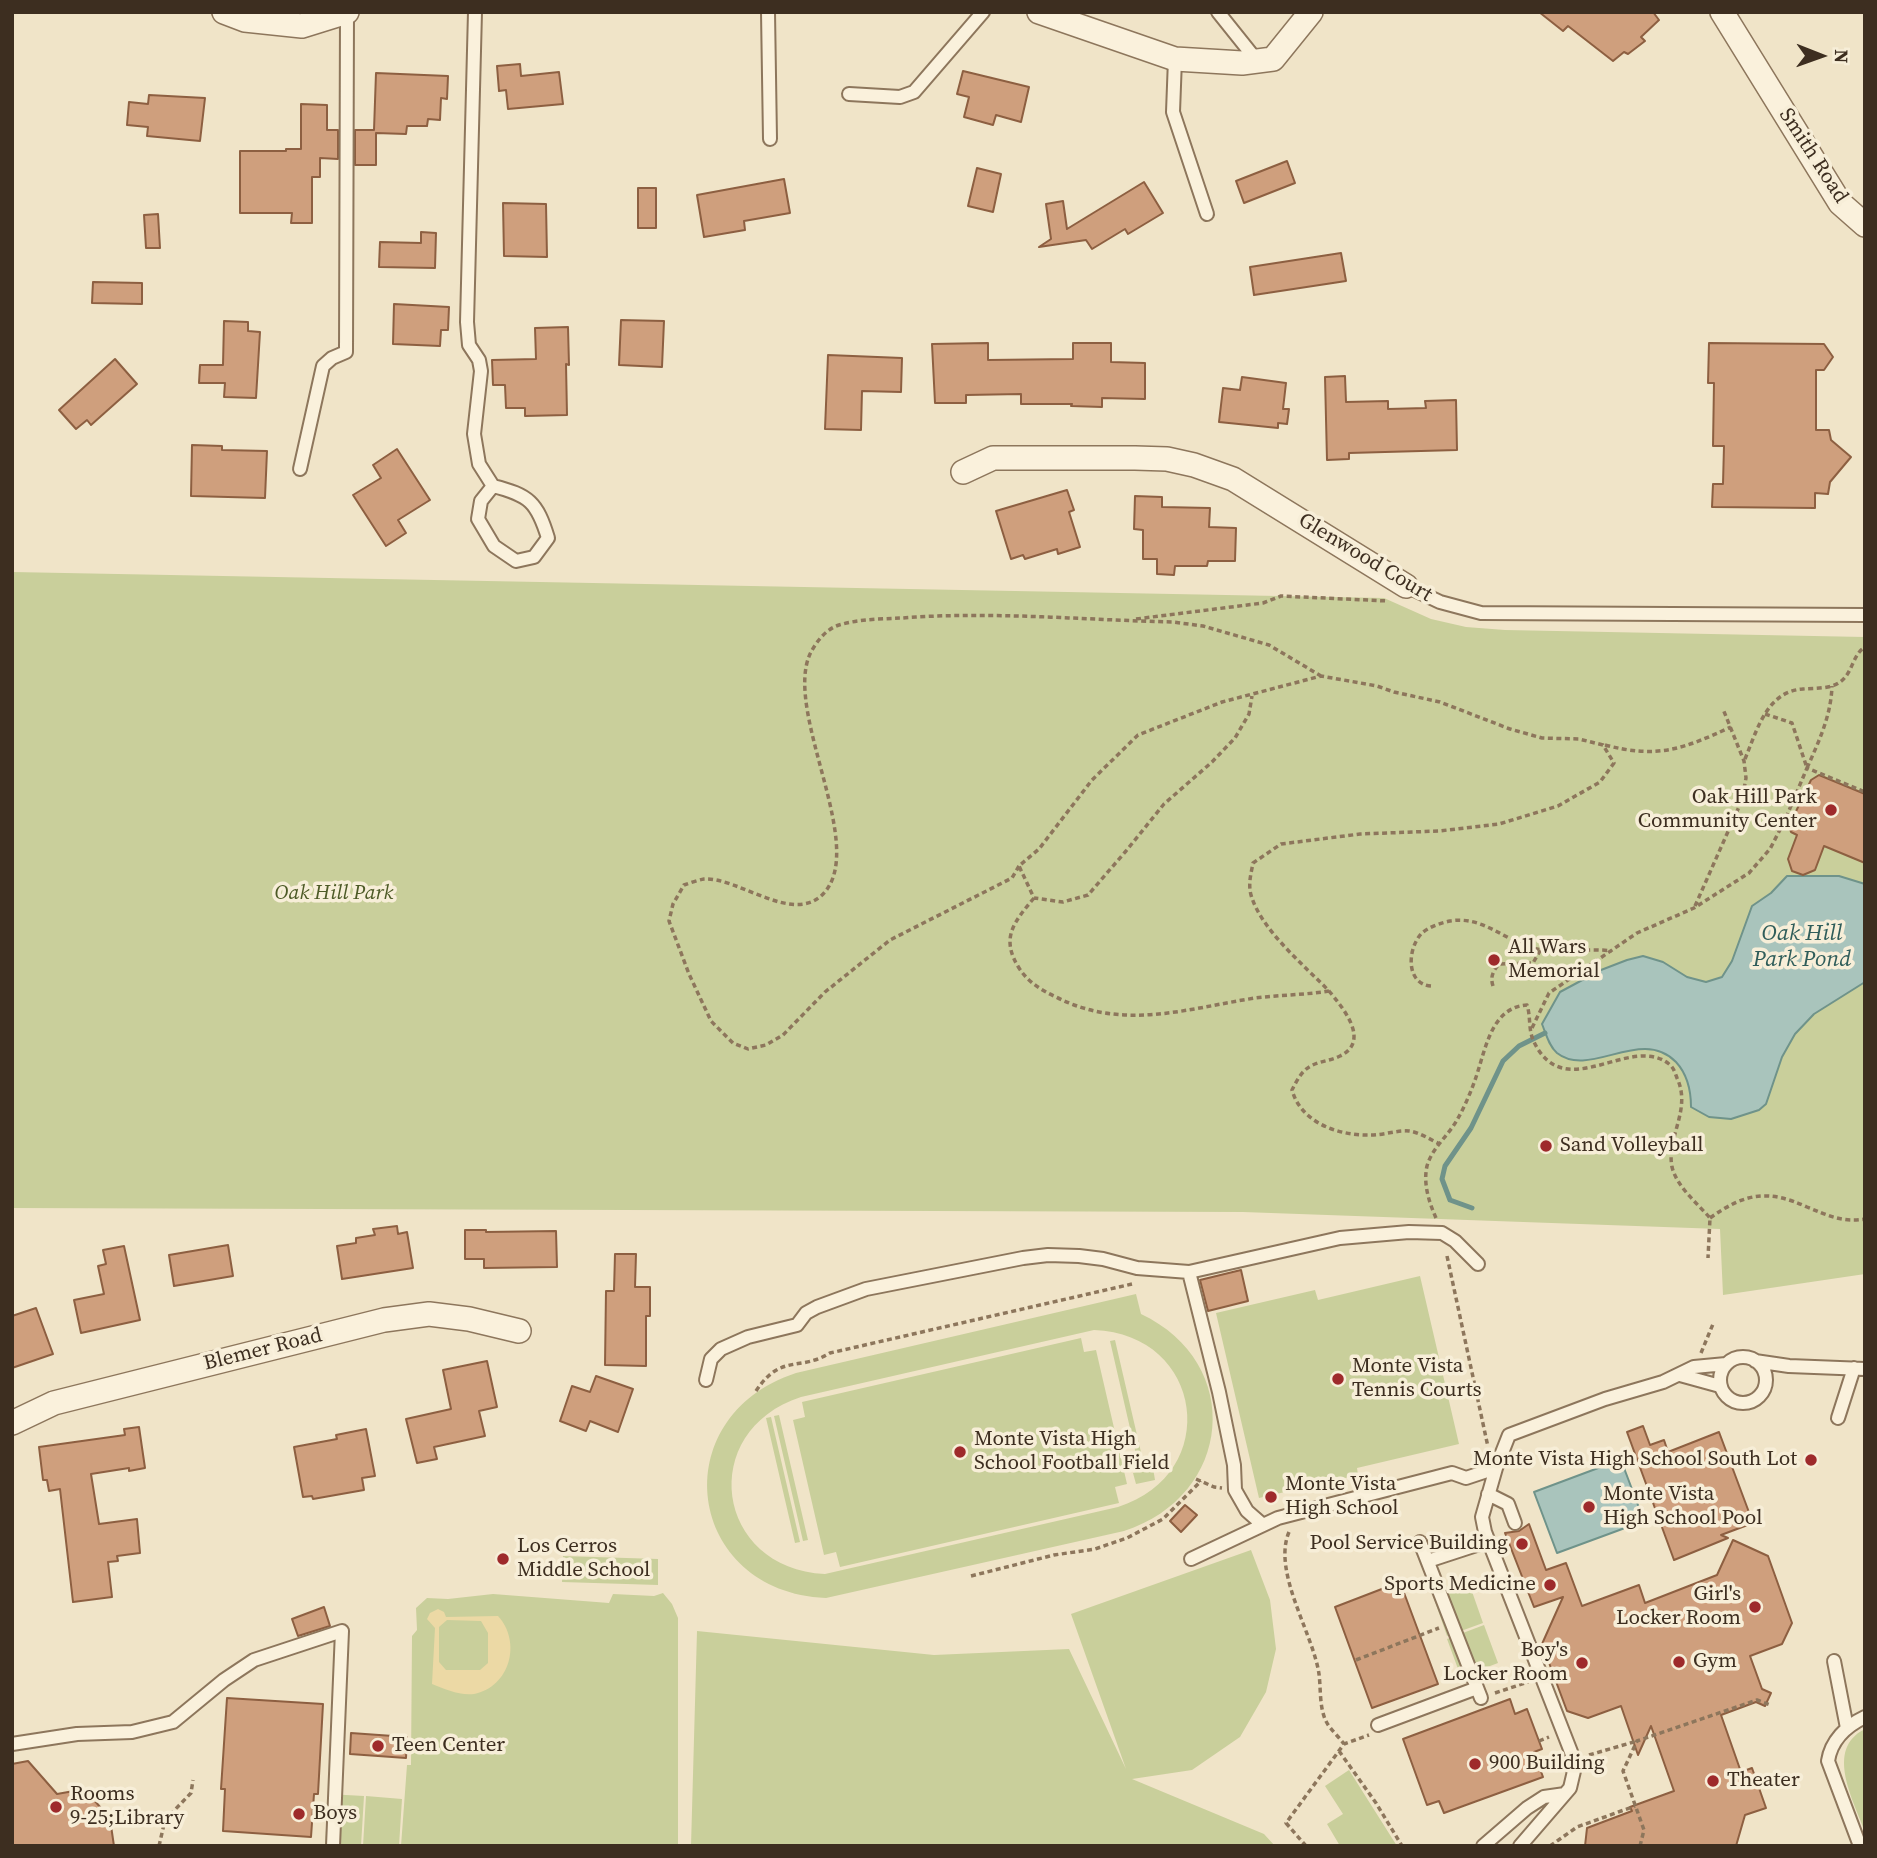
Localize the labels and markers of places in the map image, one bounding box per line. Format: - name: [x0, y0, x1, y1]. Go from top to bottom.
- place label: Oak Hill Park Community Center: [1638, 785, 1817, 835]
- marker: Oak Hill Park Community Center: [1823, 802, 1839, 818]
- place label: All Wars Memorial: [1508, 935, 1600, 985]
- marker: All Wars Memorial: [1486, 952, 1502, 968]
- place label: Sand Volleyball: [1560, 1133, 1704, 1159]
- marker: Sand Volleyball: [1538, 1138, 1554, 1154]
- place label: Monte Vista Tennis Courts: [1352, 1354, 1482, 1404]
- marker: Monte Vista Tennis Courts: [1330, 1371, 1346, 1387]
- place label: Monte Vista High School Football Field: [974, 1427, 1169, 1477]
- marker: Monte Vista High School Football Field: [952, 1444, 968, 1460]
- place label: Monte Vista High School South Lot: [1473, 1447, 1797, 1473]
- marker: Monte Vista High School South Lot: [1803, 1452, 1819, 1468]
- place label: Monte Vista High School: [1285, 1472, 1398, 1522]
- place label: Monte Vista High School Pool: [1603, 1482, 1762, 1532]
- marker: Monte Vista High School: [1263, 1489, 1279, 1505]
- marker: Monte Vista High School Pool: [1581, 1499, 1597, 1515]
- place label: Pool Service Building: [1309, 1531, 1508, 1557]
- place label: Los Cerros Middle School: [517, 1534, 650, 1584]
- marker: Pool Service Building: [1514, 1536, 1530, 1552]
- marker: Los Cerros Middle School: [495, 1551, 511, 1567]
- place label: Sports Medicine: [1384, 1572, 1536, 1598]
- marker: Sports Medicine: [1542, 1577, 1558, 1593]
- place label: Girl's Locker Room: [1616, 1582, 1741, 1632]
- marker: Girl's Locker Room: [1747, 1599, 1763, 1615]
- place label: Boy's Locker Room: [1443, 1638, 1568, 1688]
- place label: Gym: [1693, 1649, 1737, 1675]
- marker: Gym: [1671, 1654, 1687, 1670]
- marker: Boy's Locker Room: [1574, 1655, 1590, 1671]
- place label: Teen Center: [392, 1733, 505, 1759]
- marker: Teen Center: [370, 1738, 386, 1754]
- place label: 900 Building: [1489, 1751, 1605, 1777]
- marker: 900 Building: [1467, 1756, 1483, 1772]
- place label: Theater: [1727, 1768, 1800, 1794]
- marker: Theater: [1705, 1773, 1721, 1789]
- place label: Rooms 9-25;Library: [70, 1782, 184, 1832]
- marker: Rooms 9-25;Library: [48, 1799, 64, 1815]
- place label: Boys: [313, 1801, 357, 1827]
- marker: Boys: [291, 1806, 307, 1822]

